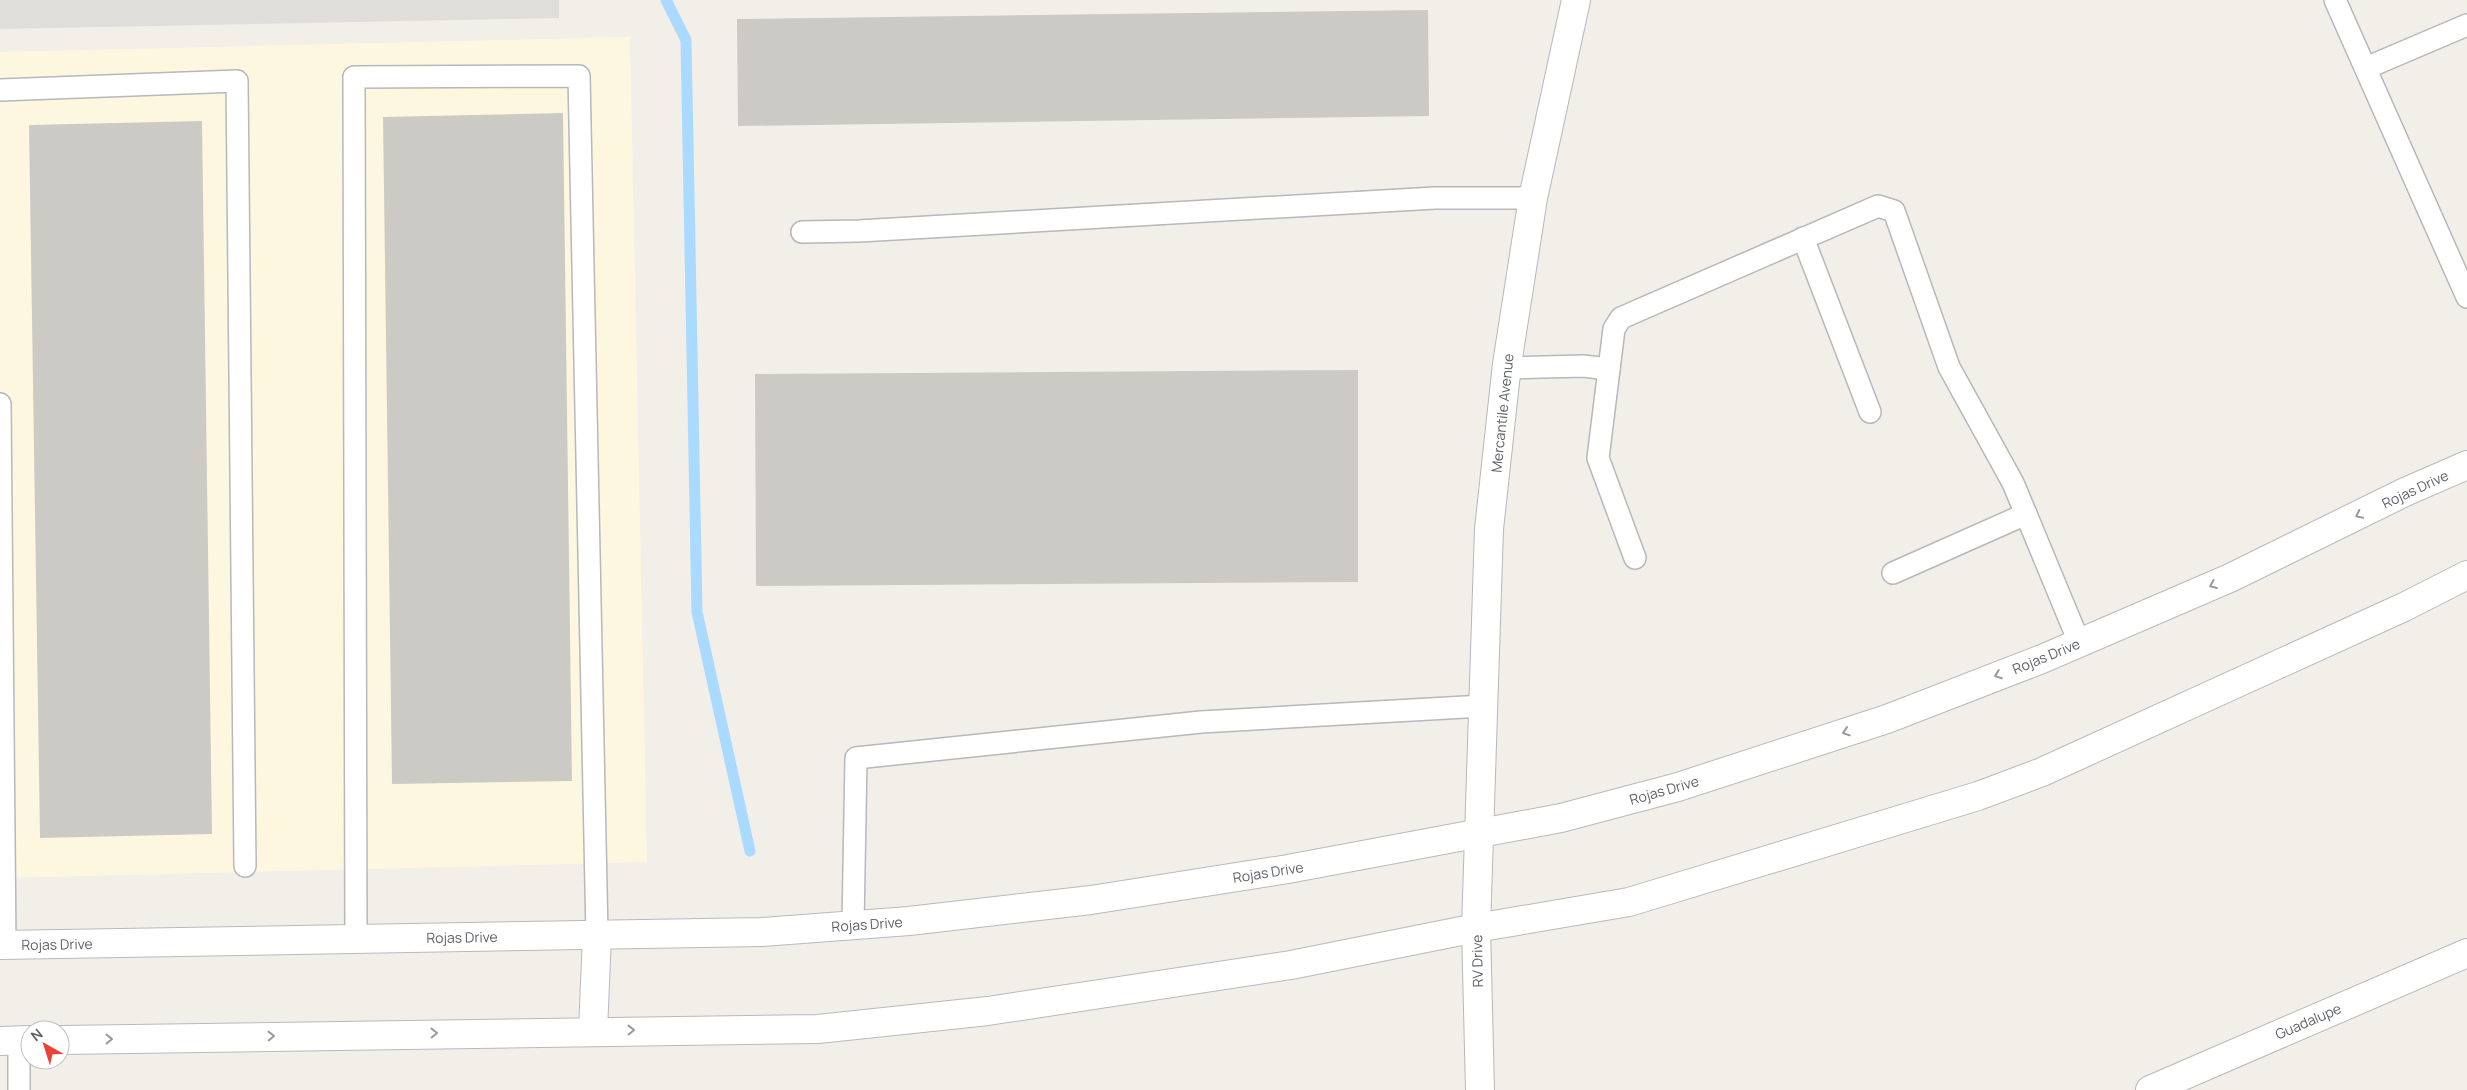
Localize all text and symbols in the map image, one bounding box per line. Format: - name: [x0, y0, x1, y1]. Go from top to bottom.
- street label: Mercantile Avenue: [1486, 352, 1518, 474]
- street label: Rojas Drive: [2379, 465, 2451, 513]
- one-way arrow: [2355, 509, 2364, 519]
- one-way arrow: [2209, 579, 2218, 590]
- street label: Rojas Drive: [2009, 634, 2083, 678]
- one-way arrow: [1995, 670, 2003, 680]
- one-way arrow: [1843, 727, 1851, 737]
- street label: Rojas Drive: [1627, 771, 1701, 809]
- street label: Rojas Drive: [1231, 857, 1305, 887]
- street label: Rojas Drive: [831, 912, 903, 936]
- street label: Rojas Drive: [426, 927, 498, 947]
- street label: Rojas Drive: [21, 934, 93, 954]
- street label: RV Drive: [1467, 934, 1487, 988]
- street label: Guadalupe: [2272, 999, 2344, 1043]
- north arrow: [20, 1020, 70, 1070]
- text: N: [27, 1024, 46, 1045]
- one-way arrow: [628, 1025, 635, 1035]
- one-way arrow: [430, 1028, 438, 1039]
- one-way arrow: [268, 1031, 275, 1041]
- one-way arrow: [105, 1034, 113, 1044]

